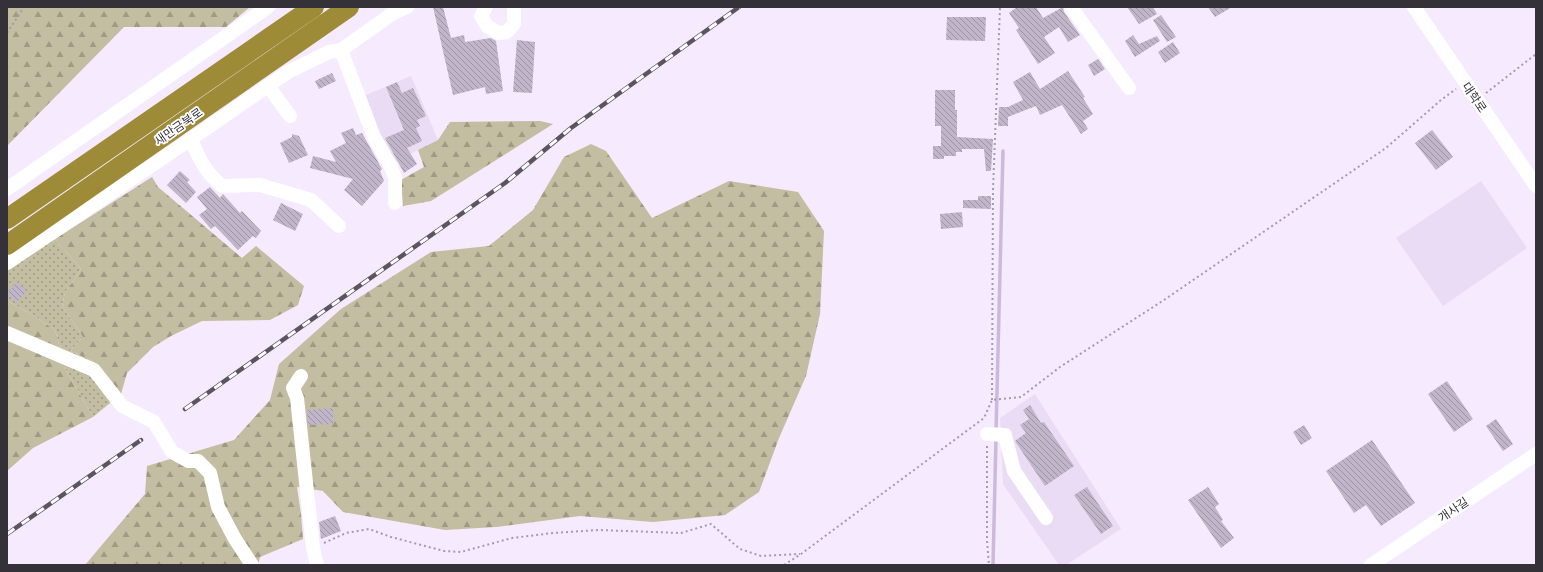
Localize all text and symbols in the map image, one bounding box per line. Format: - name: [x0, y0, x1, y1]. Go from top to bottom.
- street label: 대학로: [1460, 79, 1490, 115]
- street label: 새만금북로: [151, 104, 205, 148]
- street label: 개사길: [1435, 494, 1471, 524]

